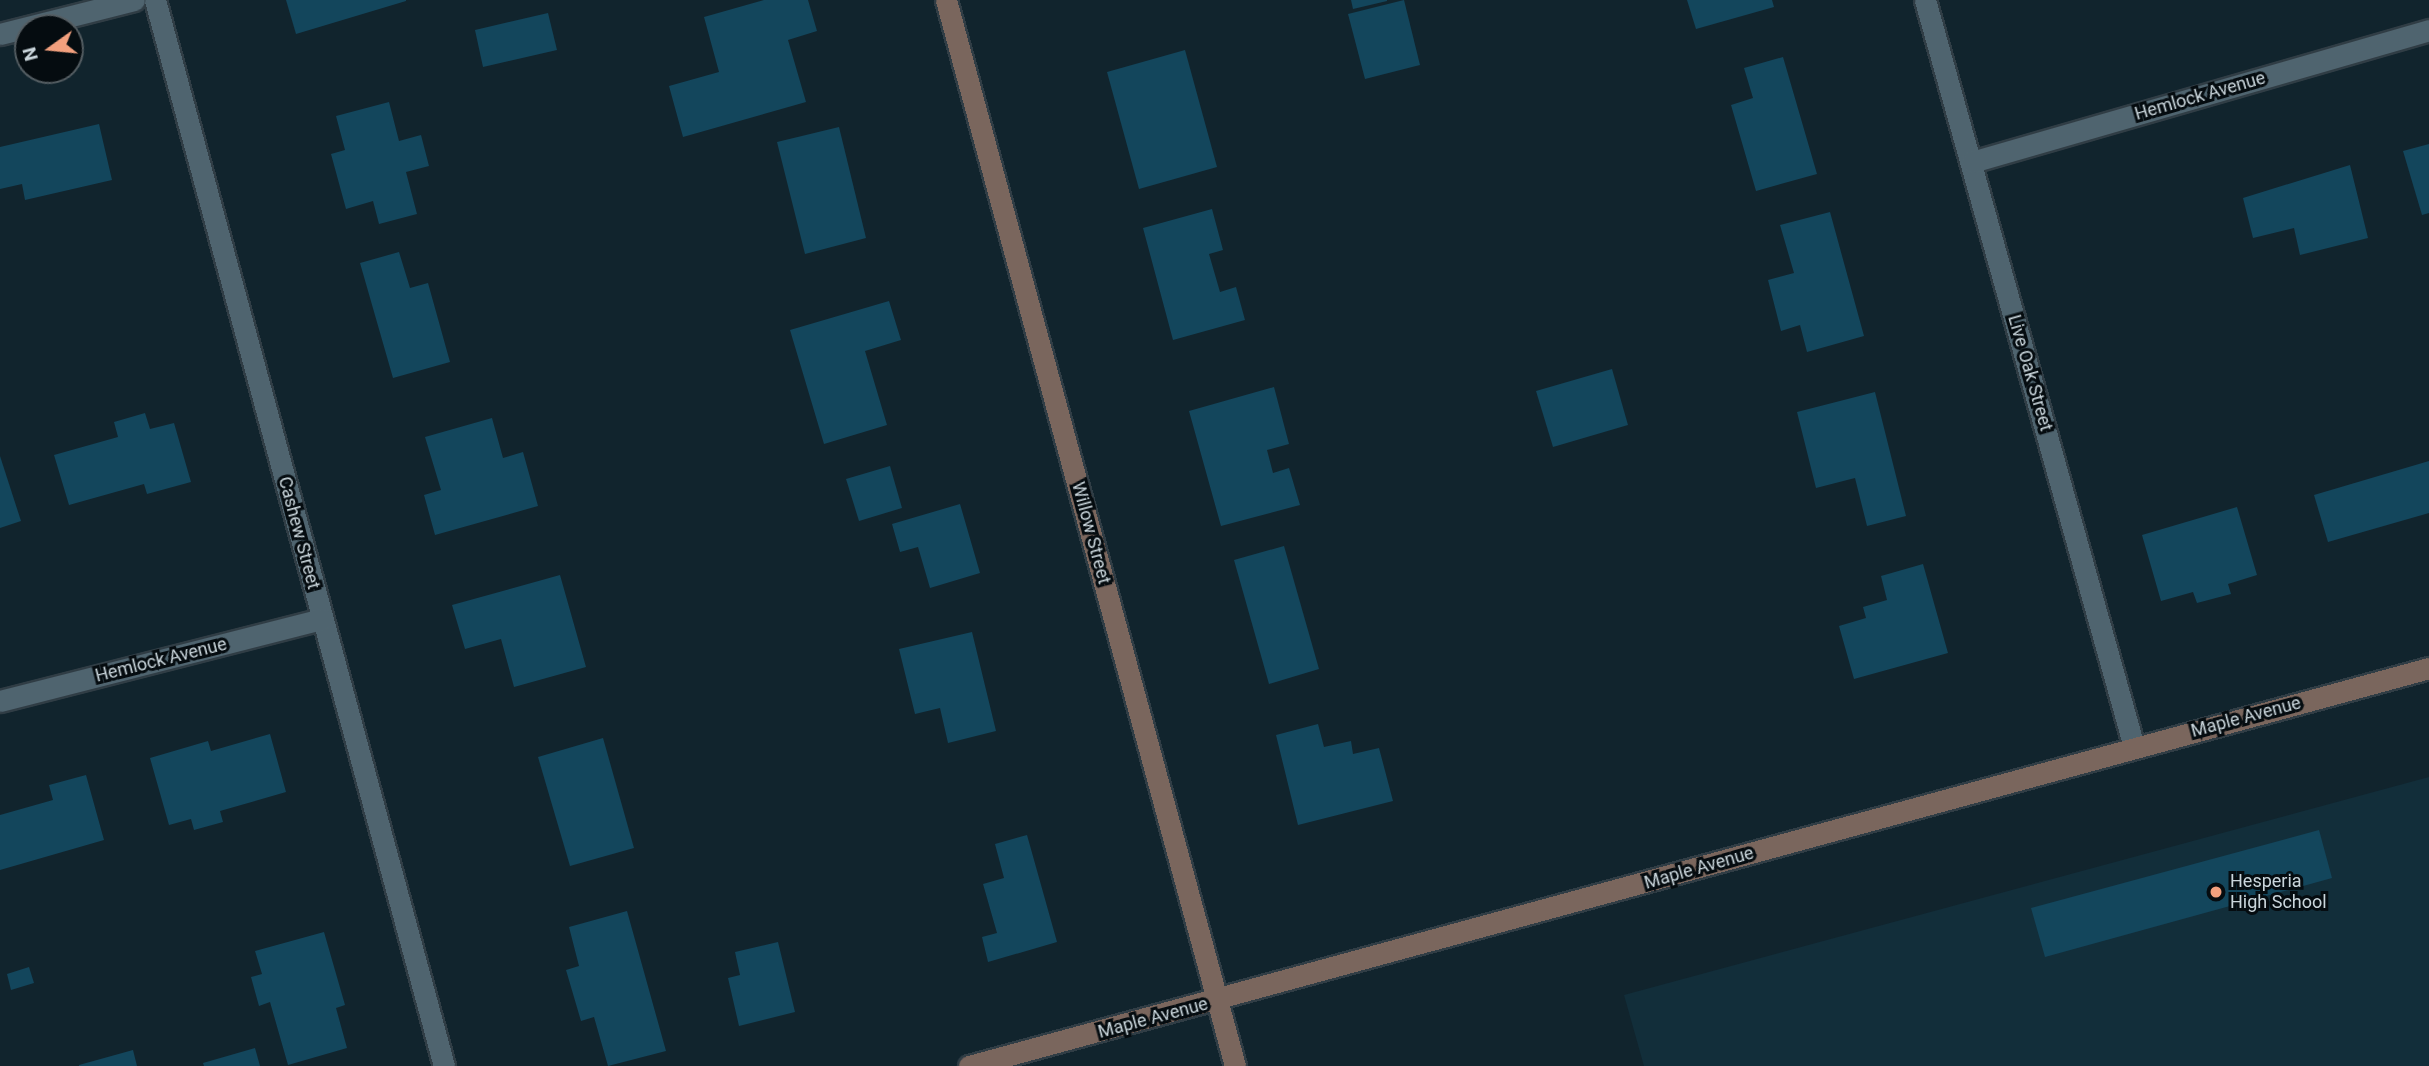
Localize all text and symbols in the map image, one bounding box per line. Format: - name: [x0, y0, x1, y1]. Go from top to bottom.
- north arrow: [14, 14, 84, 84]
- text: N: [17, 45, 43, 63]
- street label: Hemlock Avenue: [2132, 67, 2268, 125]
- street label: Live Oak Street: [2003, 312, 2057, 434]
- street label: Cashew Street: [274, 474, 324, 592]
- street label: Willow Street: [1067, 480, 1115, 586]
- street label: Hemlock Avenue: [93, 633, 229, 687]
- street label: Maple Avenue: [2189, 692, 2303, 742]
- street label: Maple Avenue: [1642, 842, 1756, 894]
- place label: Hesperia High School: [2230, 871, 2327, 914]
- marker: Hesperia High School: [2208, 884, 2224, 900]
- street label: Maple Avenue: [1096, 993, 1210, 1043]

